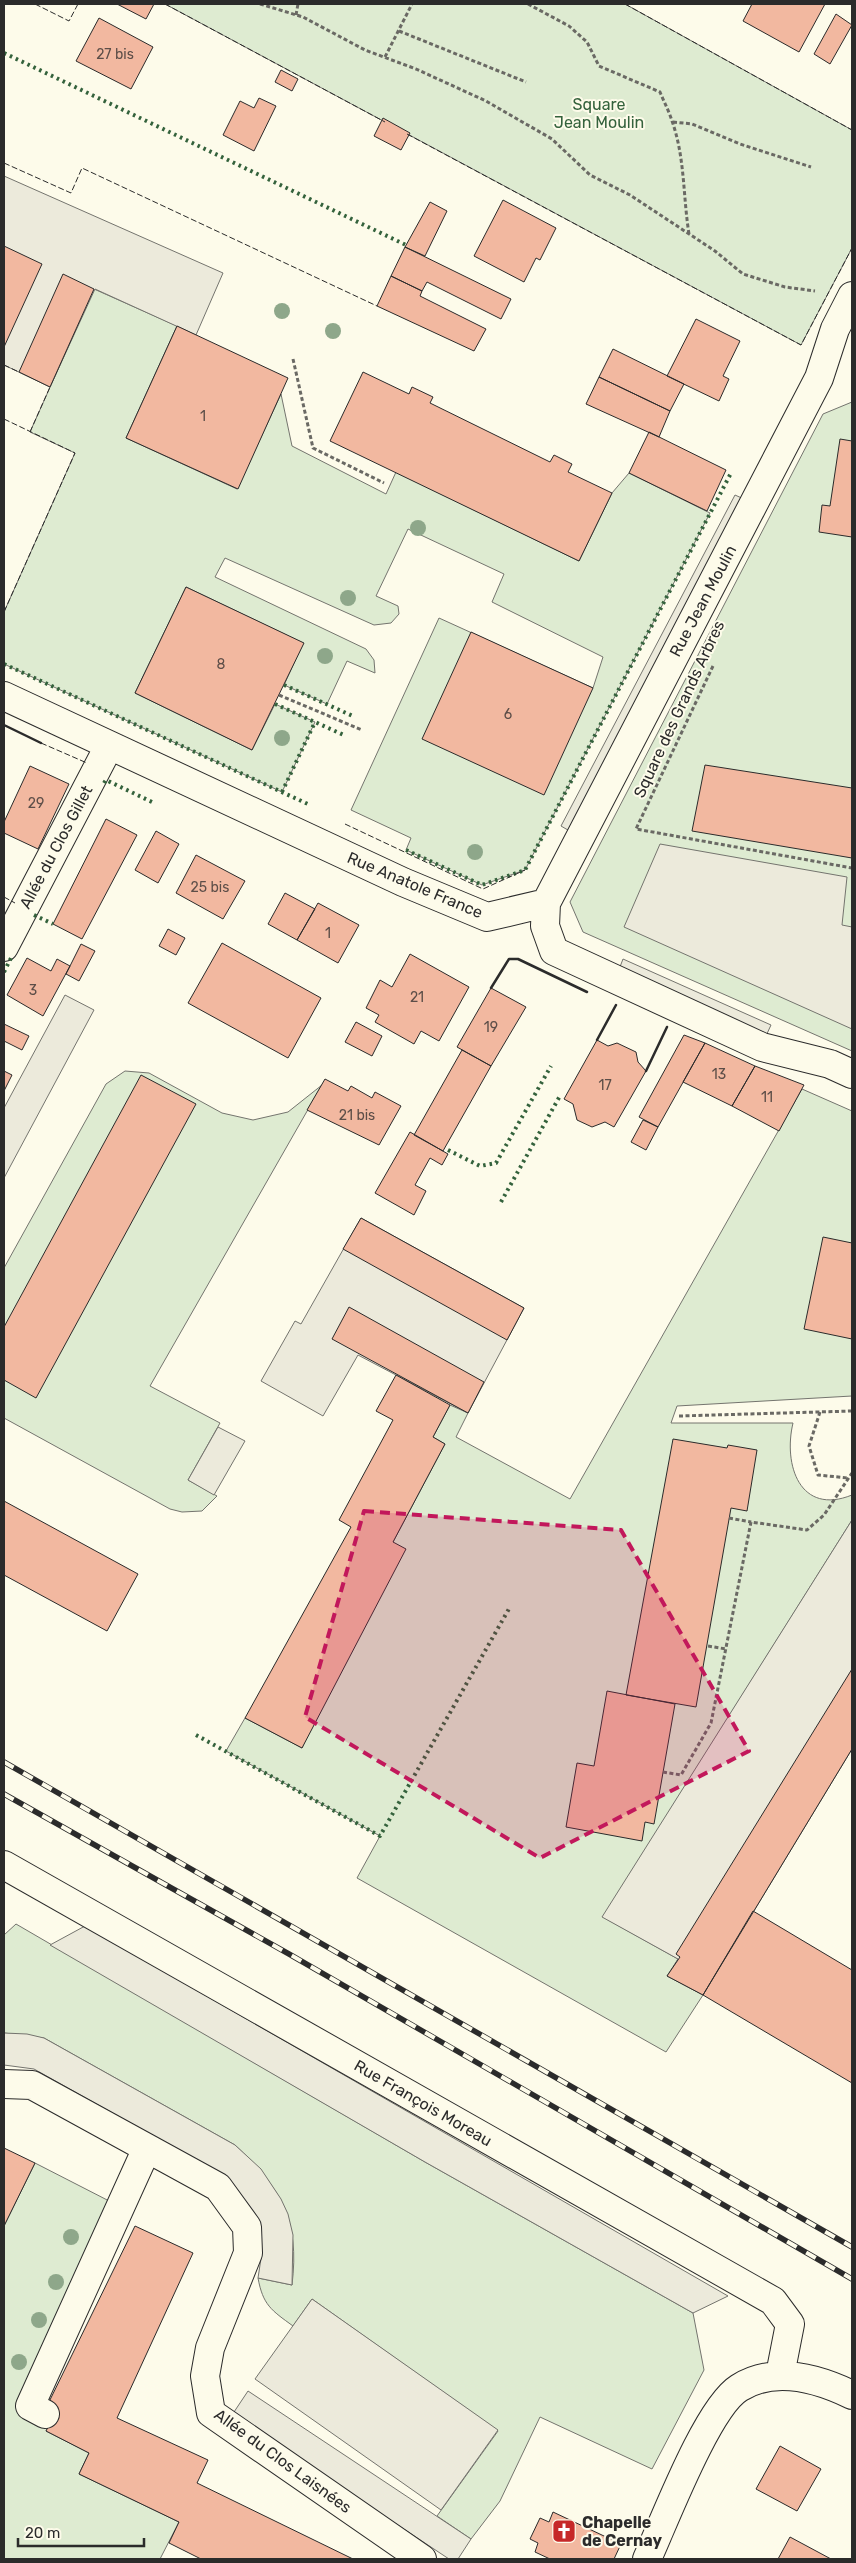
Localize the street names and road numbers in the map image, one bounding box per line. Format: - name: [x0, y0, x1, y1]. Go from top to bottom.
- street label: Rue Jean Moulin: [666, 542, 740, 660]
- street label: Square des Grands Arbres: [630, 617, 728, 801]
- street label: Allée du Clos Gillet: [15, 782, 97, 912]
- street label: Rue Anatole France: [344, 848, 486, 922]
- street label: Rue François Moreau: [351, 2056, 495, 2150]
- street label: Allée du Clos Laisnées: [211, 2405, 355, 2517]

